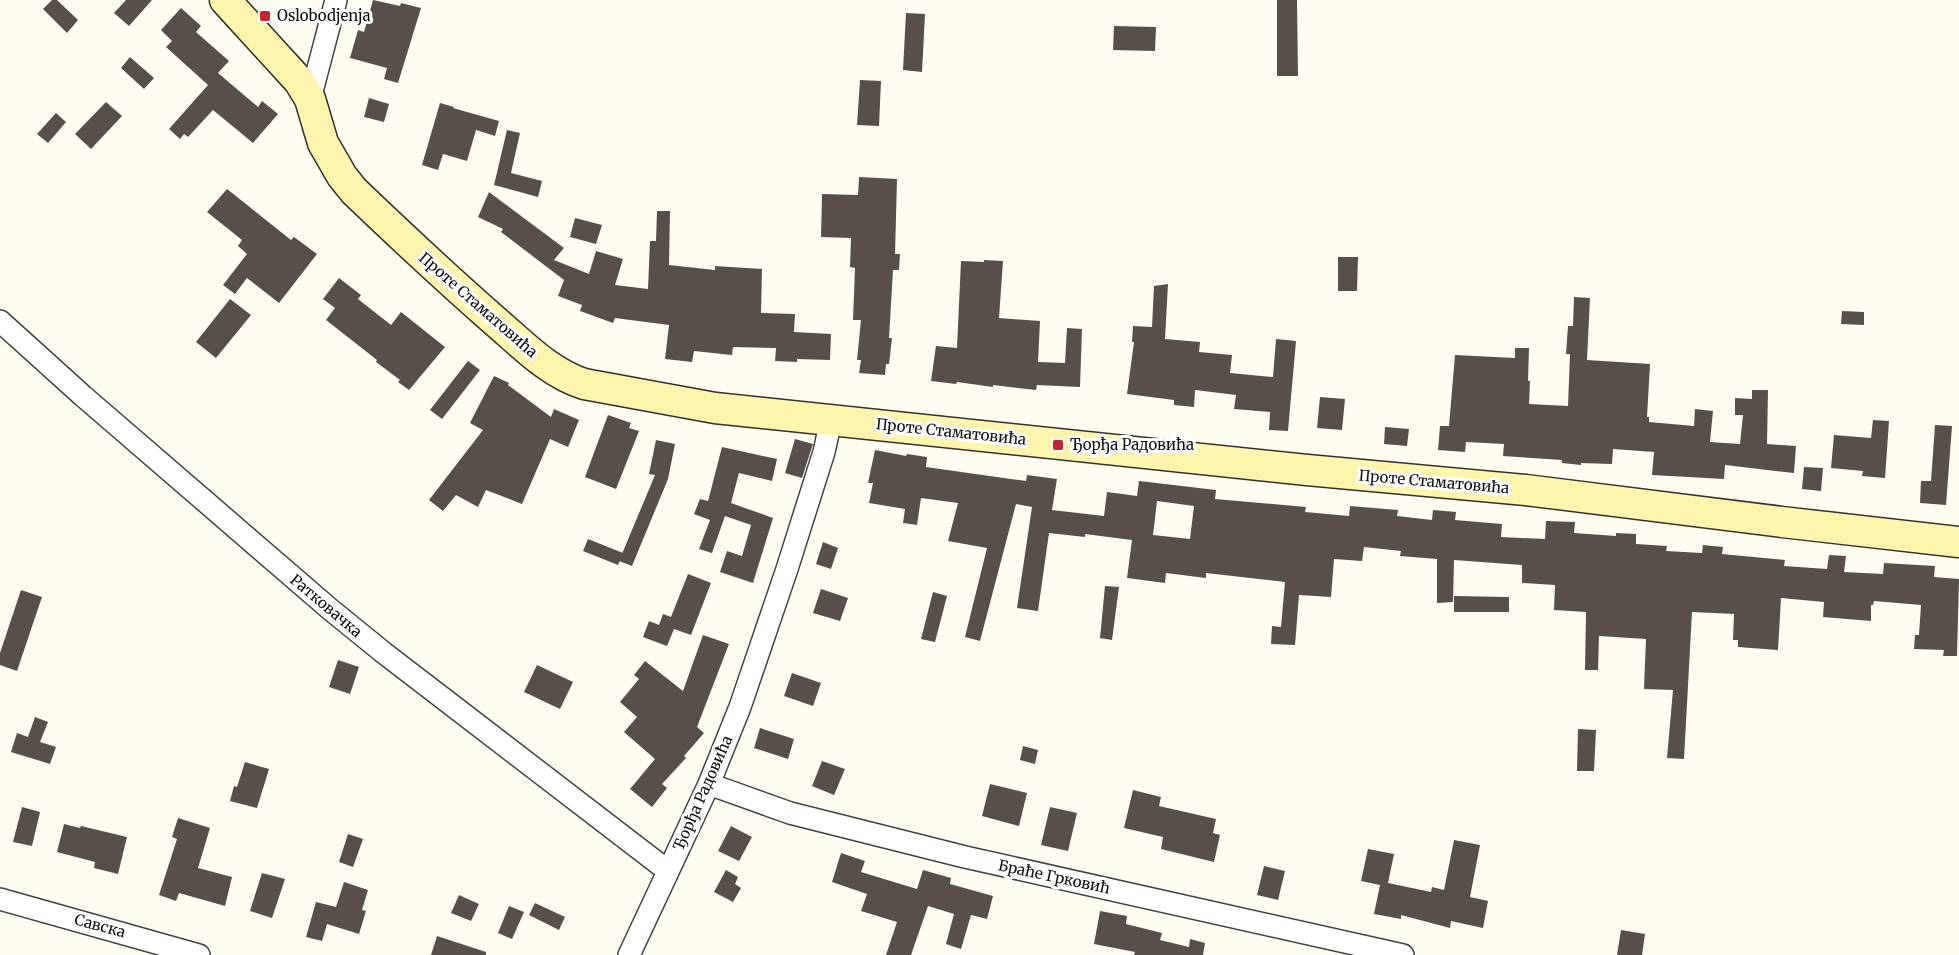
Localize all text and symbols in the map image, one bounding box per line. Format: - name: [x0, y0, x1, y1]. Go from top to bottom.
- place label: Oslobodjenja: [277, 6, 370, 25]
- marker: Oslobodjenja: [258, 9, 272, 23]
- street label: Проте Стаматовића: [415, 248, 542, 361]
- street label: Проте Стаматовића: [875, 414, 1027, 449]
- place label: Ђорђа Радовића: [1070, 435, 1194, 454]
- marker: Ђорђа Радовића: [1051, 438, 1065, 452]
- street label: Проте Стаматовића: [1358, 465, 1510, 498]
- street label: Ратковачка: [287, 570, 366, 641]
- street label: Ђорђа Радовића: [669, 732, 736, 853]
- street label: Браће Грковић: [996, 855, 1112, 898]
- street label: Савска: [73, 910, 128, 941]

